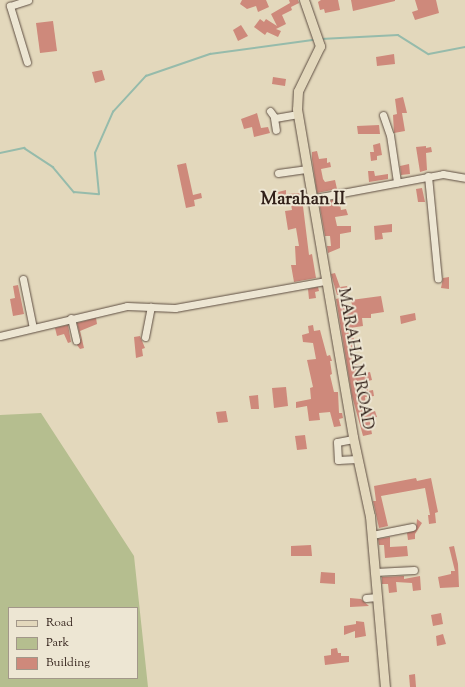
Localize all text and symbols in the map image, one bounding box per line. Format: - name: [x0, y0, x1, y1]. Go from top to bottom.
- district label: Marahan II: [261, 189, 345, 211]
- street label: MARAHAN ROAD: [332, 287, 376, 431]
- legend: [8, 607, 138, 679]
- text: Road: [46, 614, 73, 632]
- text: Park: [46, 634, 69, 652]
- text: Building: [46, 654, 90, 672]

